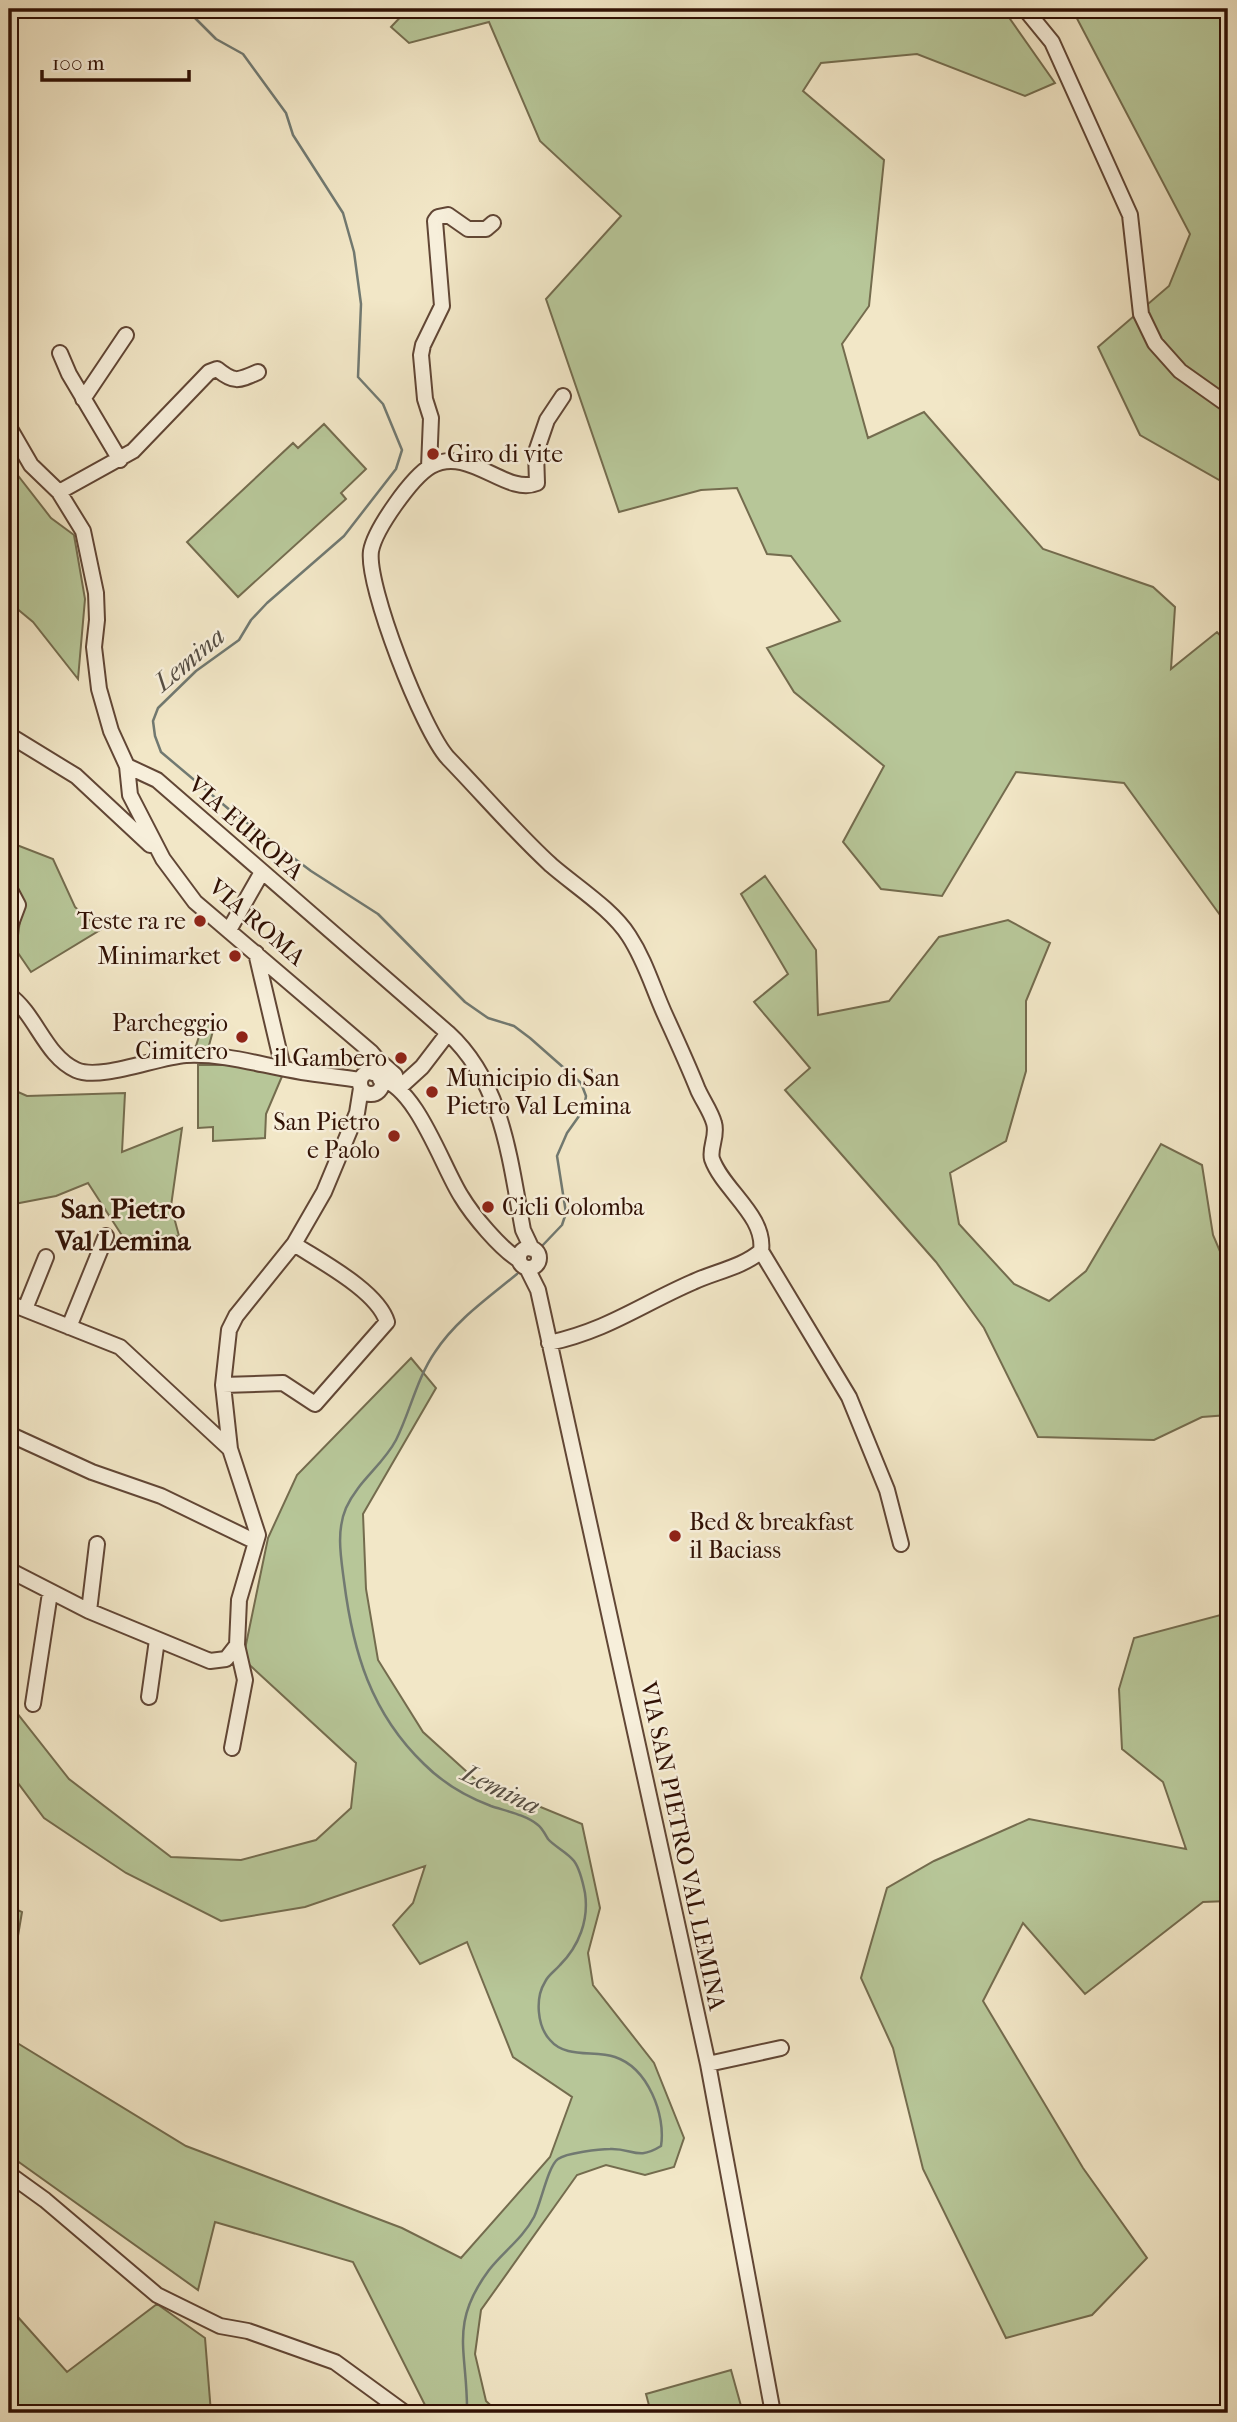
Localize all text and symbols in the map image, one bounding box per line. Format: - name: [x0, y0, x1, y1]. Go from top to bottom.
- scale bar: [42, 38, 189, 82]
- text: 100 m: [52, 51, 105, 75]
- place label: Giro di vite: [447, 440, 563, 468]
- marker: Giro di vite: [425, 446, 441, 462]
- water label: Lemina: [146, 621, 231, 699]
- street label: VIA EUROPA: [182, 770, 310, 886]
- street label: VIA ROMA: [202, 872, 311, 972]
- place label: Teste ra re: [77, 907, 186, 935]
- marker: Teste ra re: [192, 913, 208, 929]
- place label: Minimarket: [97, 942, 221, 970]
- marker: Minimarket: [227, 948, 243, 964]
- place label: Parcheggio Cimitero: [112, 1009, 228, 1065]
- marker: Parcheggio Cimitero: [234, 1029, 250, 1045]
- place label: il Gambero: [274, 1044, 387, 1072]
- marker: il Gambero: [393, 1050, 409, 1066]
- place label: Municipio di San Pietro Val Lemina: [446, 1064, 632, 1120]
- marker: Municipio di San Pietro Val Lemina: [424, 1084, 440, 1100]
- place label: San Pietro e Paolo: [273, 1108, 380, 1164]
- marker: San Pietro e Paolo: [386, 1128, 402, 1144]
- district label: San Pietro Val Lemina: [55, 1192, 191, 1257]
- place label: Cicli Colomba: [502, 1193, 645, 1221]
- marker: Cicli Colomba: [480, 1199, 496, 1215]
- place label: Bed & breakfast il Baciass: [689, 1508, 854, 1564]
- marker: Bed & breakfast il Baciass: [667, 1528, 683, 1544]
- street label: VIA SAN PIETRO VAL LEMINA: [634, 1678, 732, 2013]
- water label: Lemina: [455, 1756, 545, 1822]

